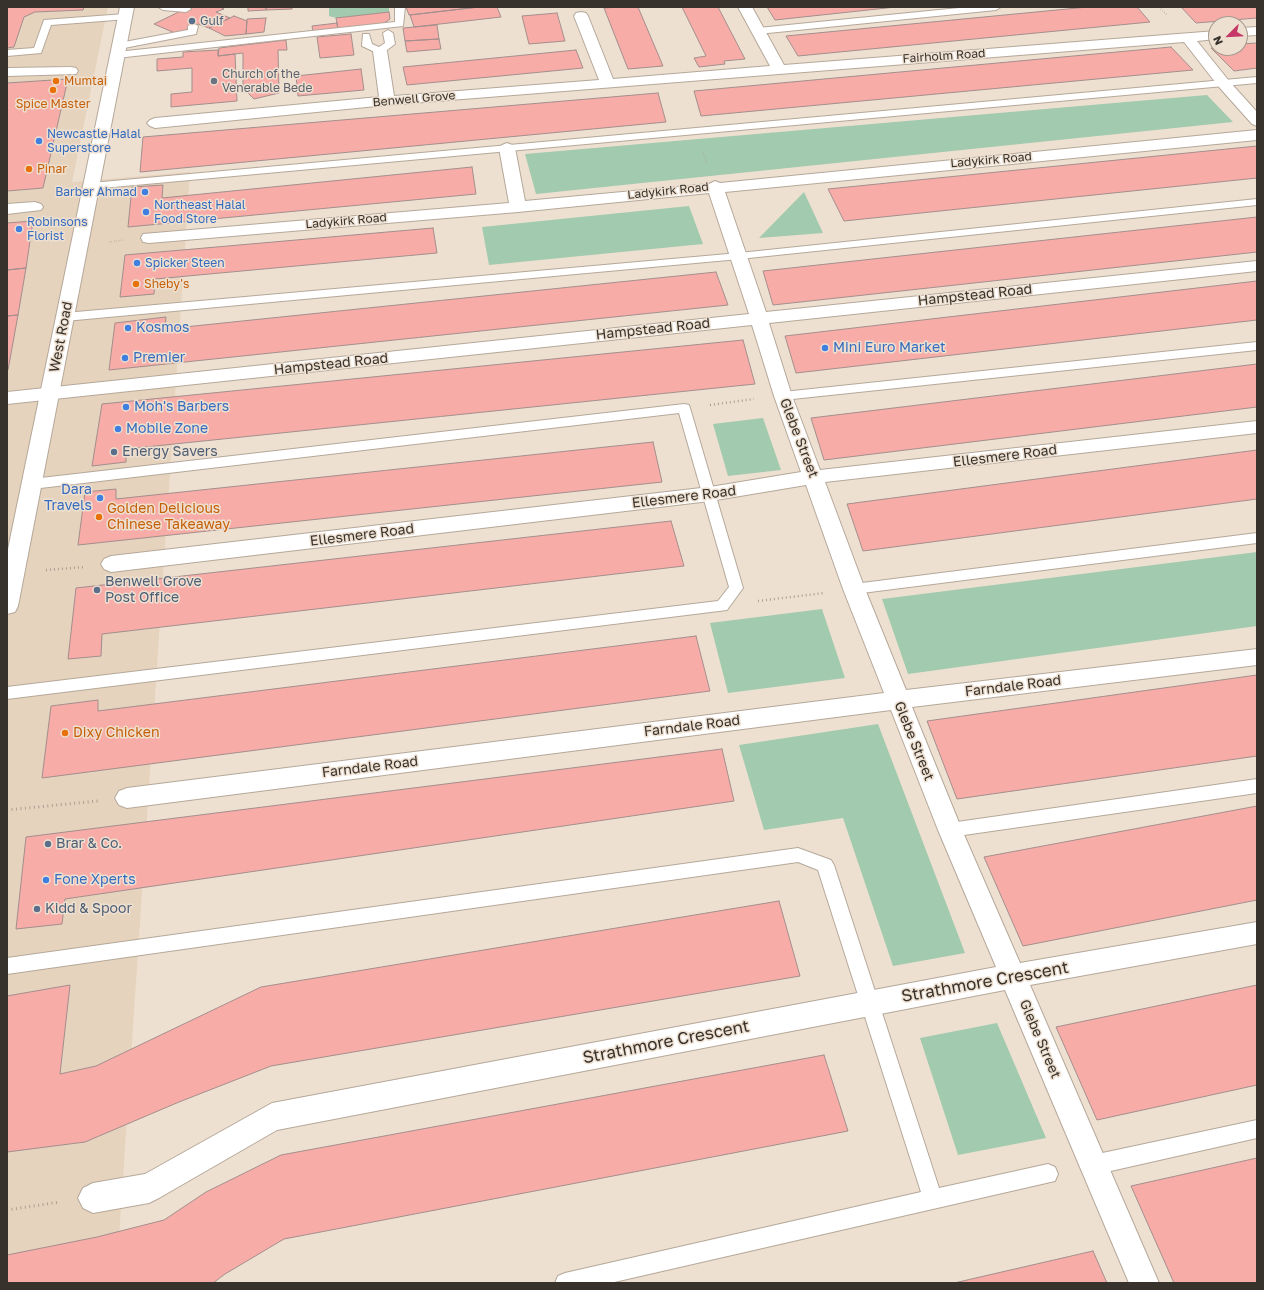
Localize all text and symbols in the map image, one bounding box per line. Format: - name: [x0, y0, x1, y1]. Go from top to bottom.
- place label: Gulf: [200, 14, 224, 28]
- marker: Gulf: [187, 16, 197, 26]
- north arrow: [1208, 16, 1248, 56]
- text: N: [1210, 34, 1225, 47]
- street label: Fairholm Road: [902, 46, 986, 66]
- place label: Church of the Venerable Bede: [222, 67, 312, 95]
- place label: Mumtai: [64, 74, 107, 88]
- marker: Mumtai: [51, 76, 61, 86]
- marker: Church of the Venerable Bede: [209, 76, 219, 86]
- marker: Spice Master: [48, 85, 58, 95]
- street label: Benwell Grove: [372, 88, 456, 110]
- place label: Spice Master: [16, 97, 90, 111]
- place label: Newcastle Halal Superstore: [47, 127, 141, 155]
- marker: Newcastle Halal Superstore: [34, 136, 44, 146]
- street label: Ladykirk Road: [950, 149, 1032, 171]
- place label: Pinar: [37, 162, 67, 176]
- marker: Pinar: [24, 164, 34, 174]
- street label: Ladykirk Road: [627, 180, 709, 202]
- place label: Barber Ahmad: [55, 185, 137, 199]
- marker: Barber Ahmad: [140, 187, 150, 197]
- place label: Northeast Halal Food Store: [154, 198, 246, 226]
- marker: Northeast Halal Food Store: [141, 207, 151, 217]
- street label: Ladykirk Road: [305, 210, 387, 232]
- place label: Robinsons Florist: [27, 215, 88, 243]
- marker: Robinsons Florist: [14, 224, 24, 234]
- place label: Spicker Steen: [145, 256, 225, 270]
- marker: Spicker Steen: [132, 258, 142, 268]
- place label: Sheby's: [144, 277, 189, 291]
- marker: Sheby's: [131, 279, 141, 289]
- street label: Hampstead Road: [917, 281, 1033, 309]
- street label: West Road: [46, 300, 76, 374]
- street label: Hampstead Road: [595, 315, 711, 343]
- place label: Kosmos: [136, 320, 189, 336]
- marker: Kosmos: [123, 323, 133, 333]
- place label: Mini Euro Market: [833, 340, 946, 356]
- marker: Mini Euro Market: [820, 343, 830, 353]
- place label: Premier: [133, 350, 185, 366]
- street label: Hampstead Road: [273, 350, 389, 378]
- marker: Premier: [120, 353, 130, 363]
- street label: Glebe Street: [776, 396, 822, 480]
- place label: Moh's Barbers: [134, 399, 229, 415]
- marker: Moh's Barbers: [121, 402, 131, 412]
- place label: Mobile Zone: [126, 421, 208, 437]
- marker: Mobile Zone: [113, 424, 123, 434]
- street label: Ellesmere Road: [952, 441, 1058, 471]
- place label: Energy Savers: [122, 444, 218, 460]
- marker: Energy Savers: [109, 447, 119, 457]
- place label: Dara Travels: [44, 482, 92, 514]
- street label: Ellesmere Road: [631, 482, 737, 512]
- marker: Dara Travels: [95, 493, 105, 503]
- place label: Golden Delicious Chinese Takeaway: [107, 501, 230, 534]
- marker: Golden Delicious Chinese Takeaway: [94, 512, 104, 522]
- street label: Ellesmere Road: [309, 520, 415, 550]
- place label: Benwell Grove Post Office: [105, 574, 202, 606]
- marker: Benwell Grove Post Office: [92, 585, 102, 595]
- street label: Farndale Road: [964, 672, 1062, 700]
- street label: Glebe Street: [890, 699, 938, 783]
- street label: Farndale Road: [643, 712, 741, 740]
- place label: Dixy Chicken: [73, 725, 160, 741]
- marker: Dixy Chicken: [60, 728, 70, 738]
- street label: Farndale Road: [321, 753, 419, 781]
- place label: Brar & Co.: [56, 836, 122, 852]
- marker: Brar & Co.: [43, 839, 53, 849]
- place label: Fone Xperts: [54, 872, 136, 888]
- marker: Fone Xperts: [41, 875, 51, 885]
- place label: Kidd & Spoor: [45, 901, 132, 917]
- marker: Kidd & Spoor: [32, 904, 42, 914]
- street label: Strathmore Crescent: [900, 957, 1070, 1007]
- street label: Glebe Street: [1016, 997, 1064, 1081]
- street label: Strathmore Crescent: [581, 1016, 751, 1068]

